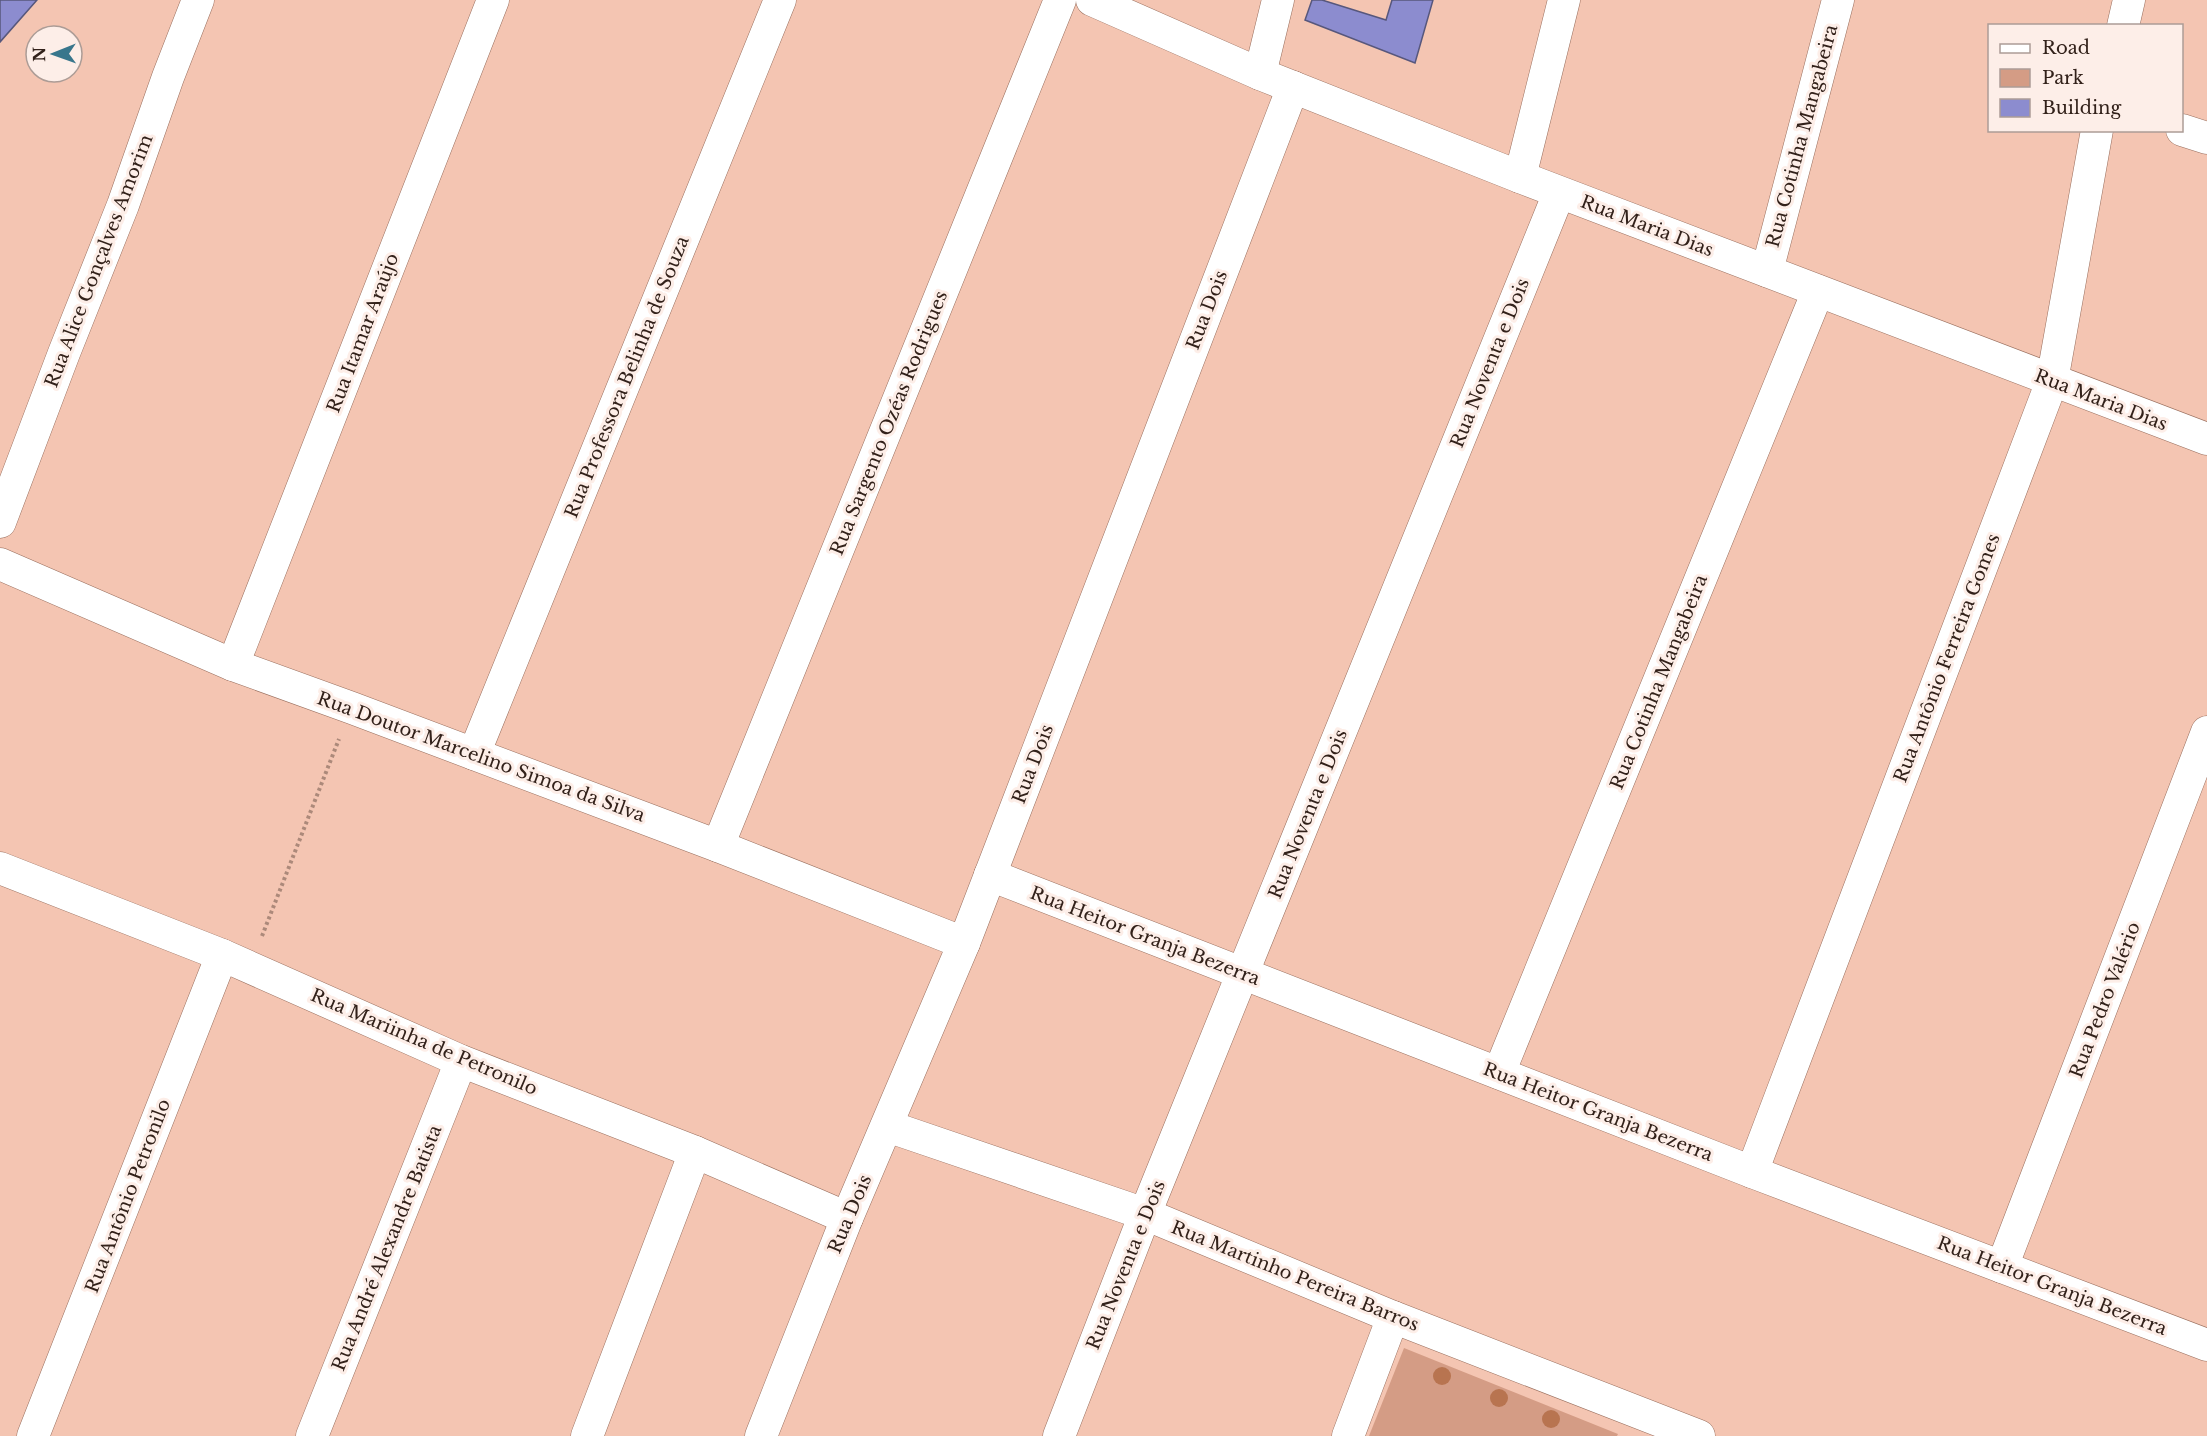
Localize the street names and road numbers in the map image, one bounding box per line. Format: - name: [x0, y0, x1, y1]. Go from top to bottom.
- street label: Rua Cotinha Mangabeira: [1762, 22, 1842, 250]
- street label: Rua Alice Gonçalves Amorim: [40, 131, 158, 391]
- street label: Rua Maria Dias: [1577, 191, 1717, 261]
- street label: Rua Professora Belinha de Souza: [560, 233, 694, 521]
- street label: Rua Itamar Araújo: [322, 250, 404, 416]
- street label: Rua Dois: [1182, 267, 1232, 353]
- street label: Rua Noventa e Dois: [1446, 275, 1534, 451]
- street label: Rua Sargento Ozéas Rodrigues: [826, 288, 952, 558]
- street label: Rua Maria Dias: [2031, 365, 2171, 435]
- street label: Rua Antônio Ferreira Gomes: [1889, 531, 2005, 785]
- street label: Rua Cotinha Mangabeira: [1606, 571, 1712, 793]
- street label: Rua Doutor Marcelino Simoa da Silva: [314, 687, 648, 827]
- street label: Rua Dois: [1008, 721, 1058, 807]
- street label: Rua Noventa e Dois: [1264, 726, 1352, 902]
- street label: Rua Heitor Granja Bezerra: [1027, 882, 1263, 990]
- street label: Rua Pedro Valério: [2065, 919, 2145, 1081]
- street label: Rua Mariinha de Petronilo: [307, 984, 541, 1100]
- street label: Rua Heitor Granja Bezerra: [1480, 1058, 1716, 1166]
- street label: Rua Antônio Petronilo: [81, 1096, 175, 1296]
- street label: Rua André Alexandre Batista: [328, 1122, 446, 1374]
- street label: Rua Dois: [824, 1171, 876, 1257]
- street label: Rua Noventa e Dois: [1082, 1177, 1170, 1353]
- street label: Rua Martinho Pereira Barros: [1168, 1216, 1422, 1336]
- street label: Rua Heitor Granja Bezerra: [1934, 1232, 2170, 1340]

